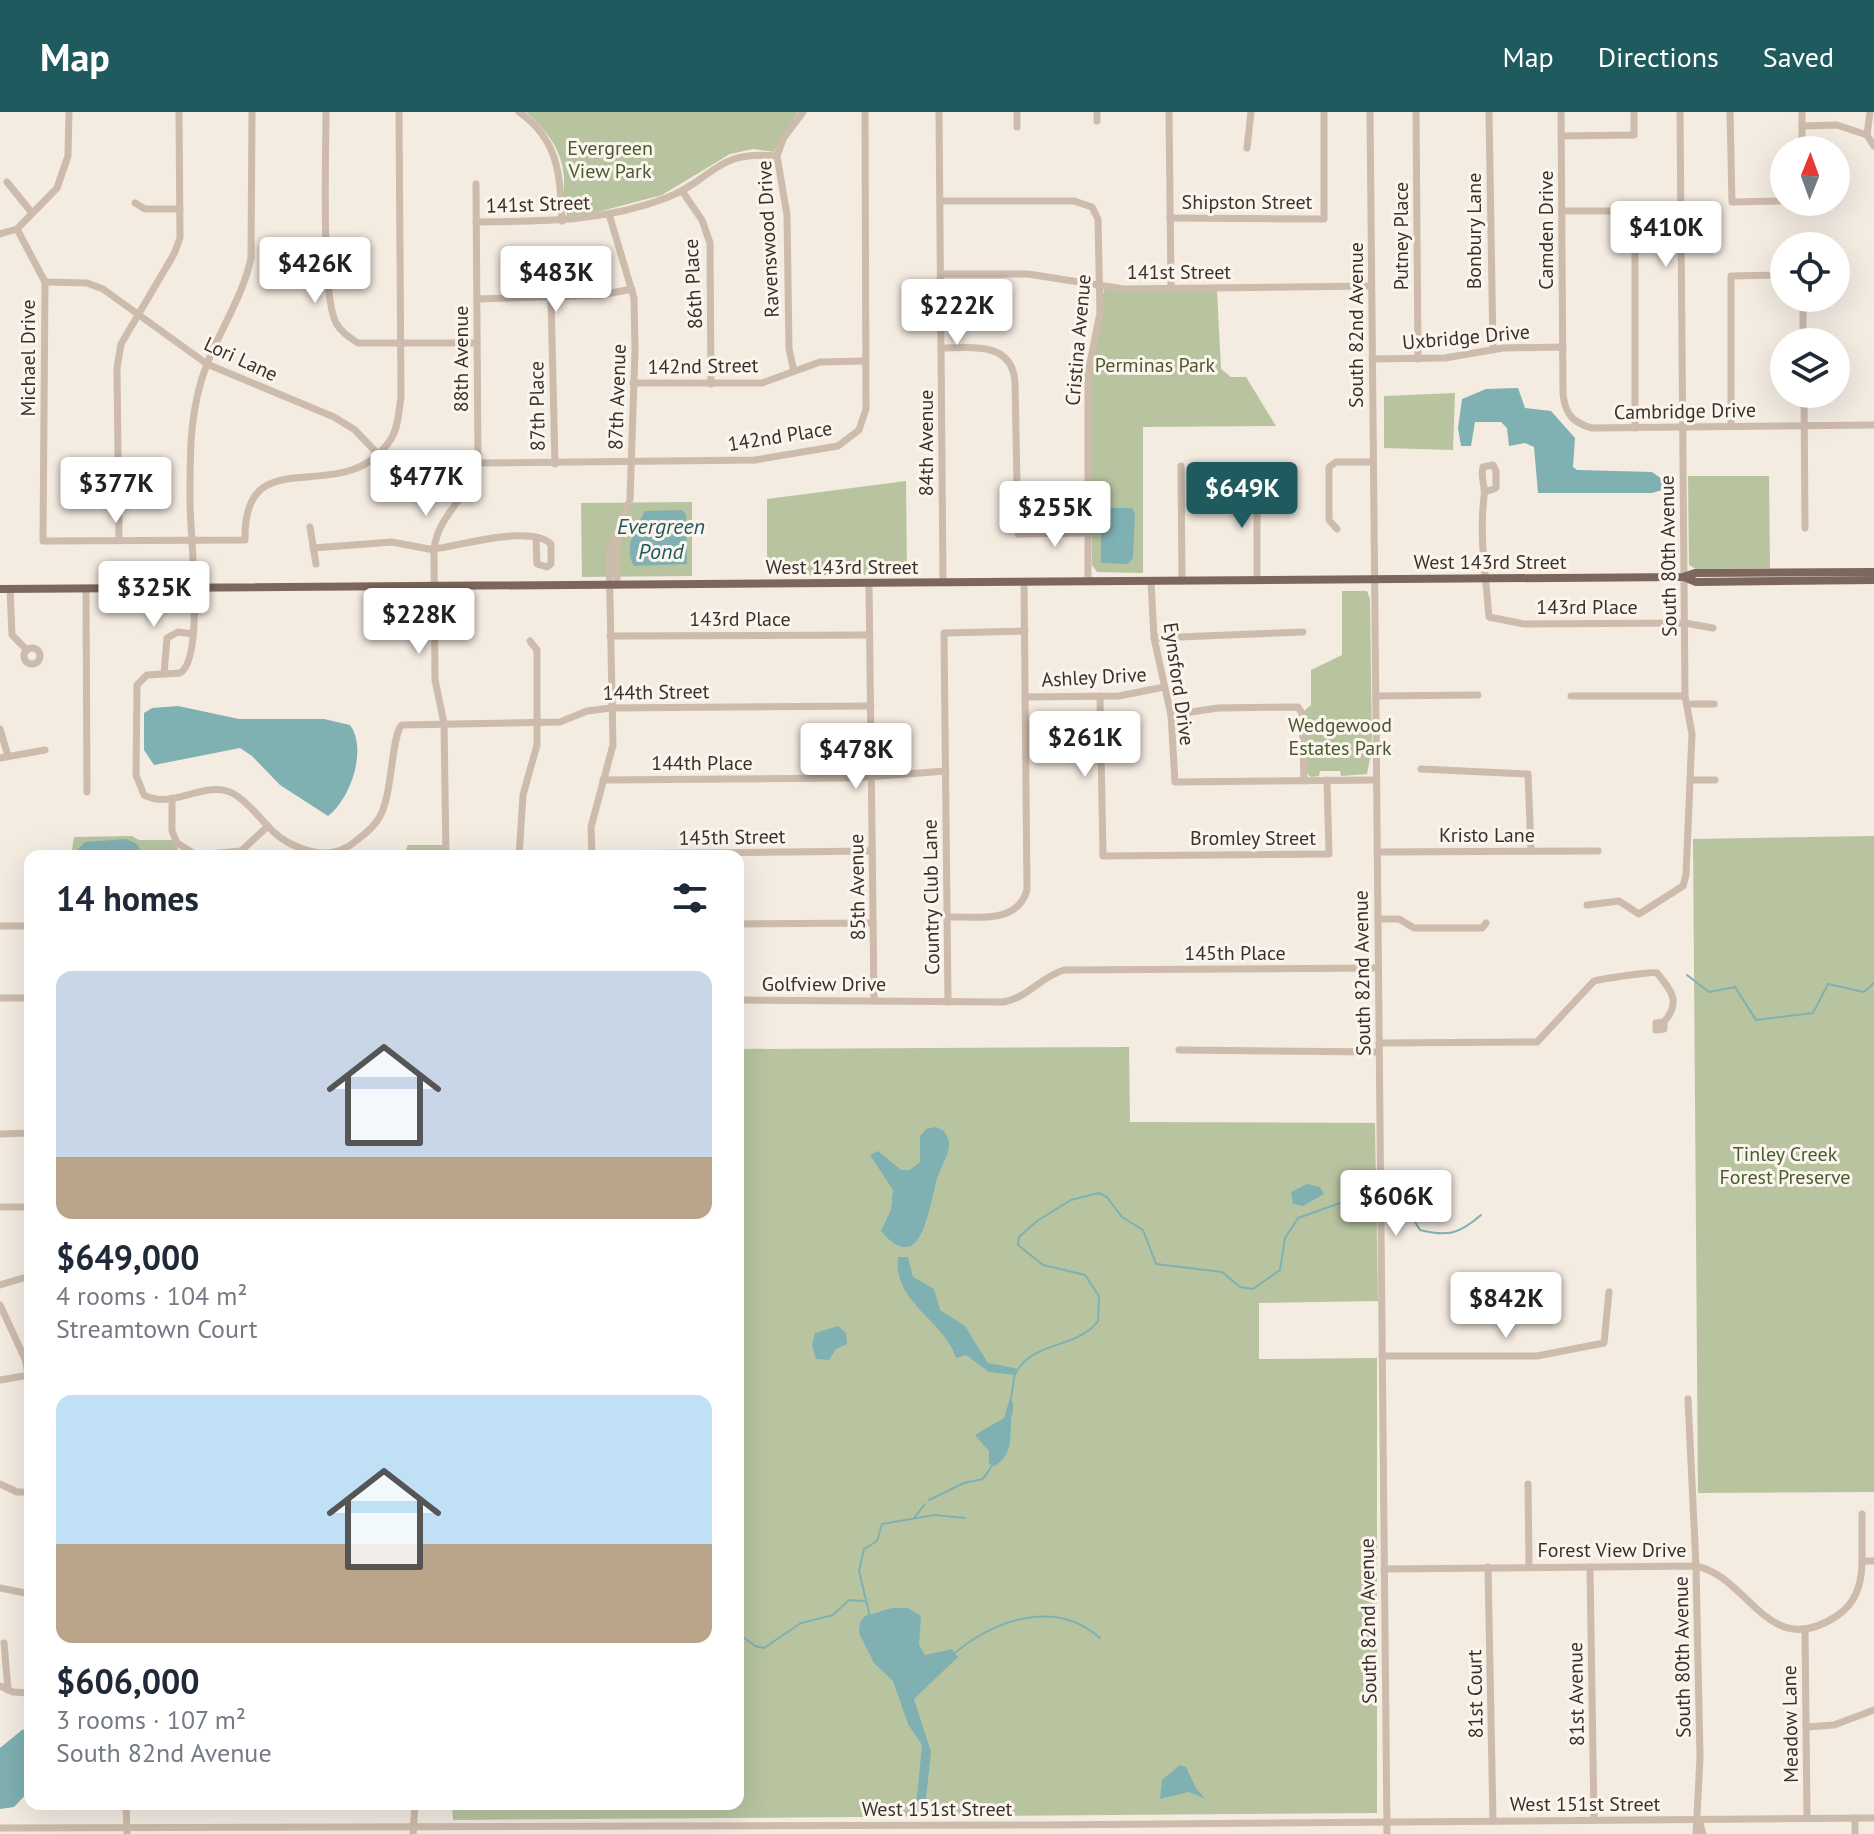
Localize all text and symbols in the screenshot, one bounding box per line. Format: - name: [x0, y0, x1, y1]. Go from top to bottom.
- text: Map: [40, 32, 110, 81]
- text: Map: [1503, 38, 1554, 75]
- text: Directions: [1598, 38, 1719, 75]
- text: Saved: [1763, 38, 1834, 75]
- park label: Evergreen View Park: [567, 135, 653, 184]
- north arrow: [1770, 136, 1850, 216]
- map controls: [1770, 136, 1850, 408]
- street label: Ravenswood Drive: [751, 160, 785, 318]
- street label: Camden Drive: [1533, 170, 1559, 290]
- street label: Bonbury Lane: [1461, 173, 1487, 289]
- street label: Putney Place: [1388, 182, 1414, 290]
- street label: 141st Street: [485, 189, 591, 219]
- street label: Shipston Street: [1182, 189, 1313, 215]
- pin: $410K: [1610, 201, 1722, 269]
- text: $410K: [1628, 210, 1704, 243]
- button: locate: [1770, 232, 1850, 312]
- pin: $426K: [259, 237, 371, 305]
- street label: 86th Place: [678, 238, 708, 330]
- street label: South 82nd Avenue: [1343, 242, 1369, 408]
- text: $426K: [277, 246, 353, 279]
- pin: $483K: [500, 246, 612, 314]
- text: $483K: [518, 255, 594, 288]
- street label: 141st Street: [1127, 259, 1231, 285]
- street label: Cristina Avenue: [1059, 273, 1097, 407]
- pin: $222K: [901, 279, 1013, 347]
- text: $222K: [919, 288, 995, 321]
- street label: Michael Drive: [15, 299, 41, 417]
- street label: 88th Avenue: [448, 306, 474, 412]
- street label: Uxbridge Drive: [1401, 318, 1531, 356]
- button: layers: [1770, 328, 1850, 408]
- street label: Lori Lane: [200, 331, 282, 387]
- street label: 87th Avenue: [602, 343, 632, 451]
- street label: 142nd Street: [647, 352, 759, 380]
- park label: Perminas Park: [1095, 352, 1216, 378]
- street label: 87th Place: [523, 361, 551, 451]
- street label: 84th Avenue: [913, 390, 939, 496]
- street label: Cambridge Drive: [1614, 397, 1756, 425]
- street label: 142nd Place: [726, 415, 834, 457]
- pin: $477K: [370, 450, 482, 518]
- pin: $377K: [60, 457, 172, 525]
- text: $477K: [388, 459, 464, 492]
- pin: $649K: [1186, 462, 1298, 530]
- text: $377K: [78, 466, 154, 499]
- text: $649K: [1204, 471, 1280, 504]
- street label: South 80th Avenue: [1654, 475, 1682, 637]
- pin: $255K: [999, 481, 1111, 549]
- text: $255K: [1017, 490, 1093, 523]
- water label: Evergreen Pond: [617, 512, 705, 565]
- street label: West 143rd Street: [1413, 549, 1567, 575]
- street label: West 143rd Street: [765, 554, 919, 580]
- pin: $325K: [98, 561, 210, 629]
- text: $325K: [116, 570, 192, 603]
- pin: $228K: [363, 588, 475, 656]
- street label: 143rd Place: [1536, 594, 1638, 620]
- text: $228K: [381, 597, 457, 630]
- street label: 143rd Place: [689, 606, 791, 632]
- street label: Eynsford Drive: [1157, 621, 1201, 747]
- street label: Ashley Drive: [1041, 661, 1147, 693]
- street label: 144th Street: [602, 678, 710, 706]
- pin: $261K: [1029, 711, 1141, 779]
- park label: Wedgewood Estates Park: [1288, 712, 1392, 761]
- text: $261K: [1047, 720, 1123, 753]
- pin: $478K: [800, 723, 912, 791]
- text: $478K: [818, 732, 894, 765]
- street label: 144th Place: [651, 750, 753, 776]
- street label: Country Club Lane: [917, 819, 945, 975]
- street label: Kristo Lane: [1439, 822, 1535, 848]
- street label: 145th Street: [678, 823, 786, 851]
- street label: Bromley Street: [1190, 825, 1316, 851]
- street label: 85th Avenue: [843, 833, 871, 941]
- text: 14 homes: [56, 876, 199, 920]
- icon: filters: [668, 876, 712, 920]
- street label: South 82nd Avenue: [1348, 890, 1376, 1056]
- street label: 145th Place: [1184, 940, 1286, 966]
- street label: Golfview Drive: [762, 971, 886, 997]
- icon: home: [312, 1023, 456, 1167]
- park label: Tinley Creek Forest Preserve: [1720, 1141, 1850, 1190]
- pin: $606K: [1340, 1170, 1452, 1238]
- text: $606K: [1358, 1179, 1434, 1212]
- text: $649,000: [56, 1235, 200, 1279]
- pin: $842K: [1450, 1272, 1562, 1340]
- text: 4 rooms · 104 m²: [56, 1279, 248, 1312]
- text: $842K: [1468, 1281, 1544, 1314]
- text: Streamtown Court: [56, 1312, 257, 1345]
- icon: home: [312, 1447, 456, 1591]
- street label: Forest View Drive: [1538, 1537, 1687, 1563]
- street label: South 82nd Avenue: [1354, 1538, 1382, 1704]
- street label: South 80th Avenue: [1668, 1576, 1696, 1738]
- street label: 81st Avenue: [1562, 1642, 1590, 1746]
- street label: 81st Court: [1461, 1649, 1489, 1739]
- text: $606,000: [56, 1659, 200, 1703]
- street label: Meadow Lane: [1776, 1665, 1804, 1783]
- text: 3 rooms · 107 m²: [56, 1703, 246, 1736]
- text: South 82nd Avenue: [56, 1736, 272, 1769]
- street label: West 151st Street: [1510, 1791, 1661, 1817]
- street label: West 151st Street: [862, 1796, 1013, 1822]

